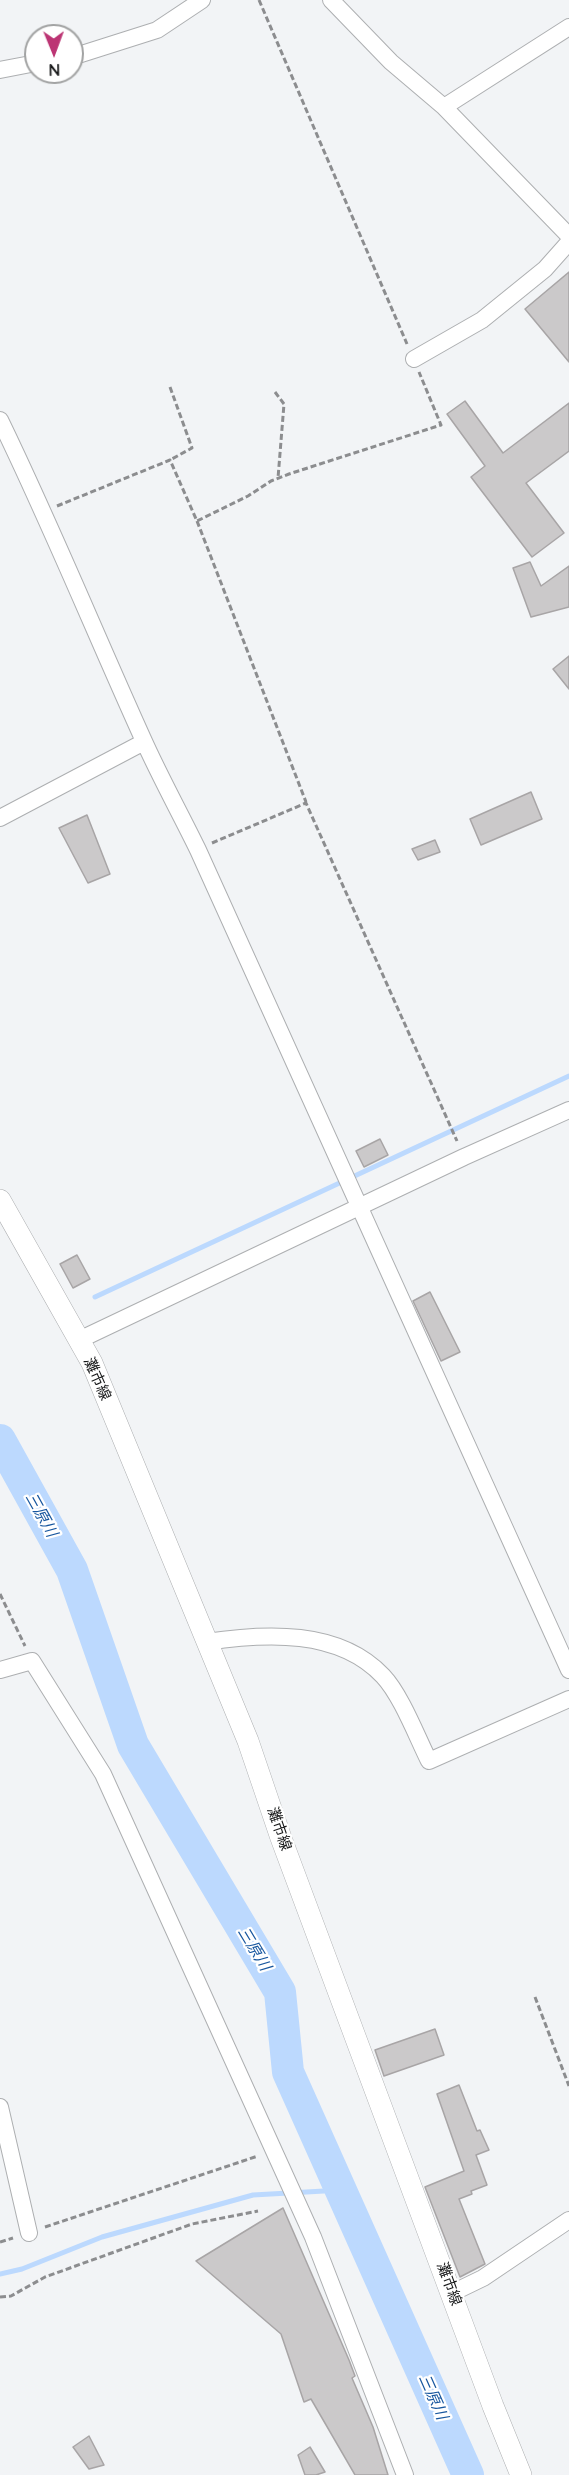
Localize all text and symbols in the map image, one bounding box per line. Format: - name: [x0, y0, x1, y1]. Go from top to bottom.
- north arrow: [24, 24, 84, 84]
- text: N: [48, 60, 60, 80]
- street label: 灘市線: [80, 1355, 114, 1403]
- water label: 三原川: [21, 1489, 61, 1541]
- street label: 灘市線: [263, 1805, 295, 1853]
- water label: 三原川: [233, 1923, 275, 1975]
- street label: 灘市線: [433, 2260, 465, 2308]
- water label: 三原川: [414, 2371, 452, 2423]

